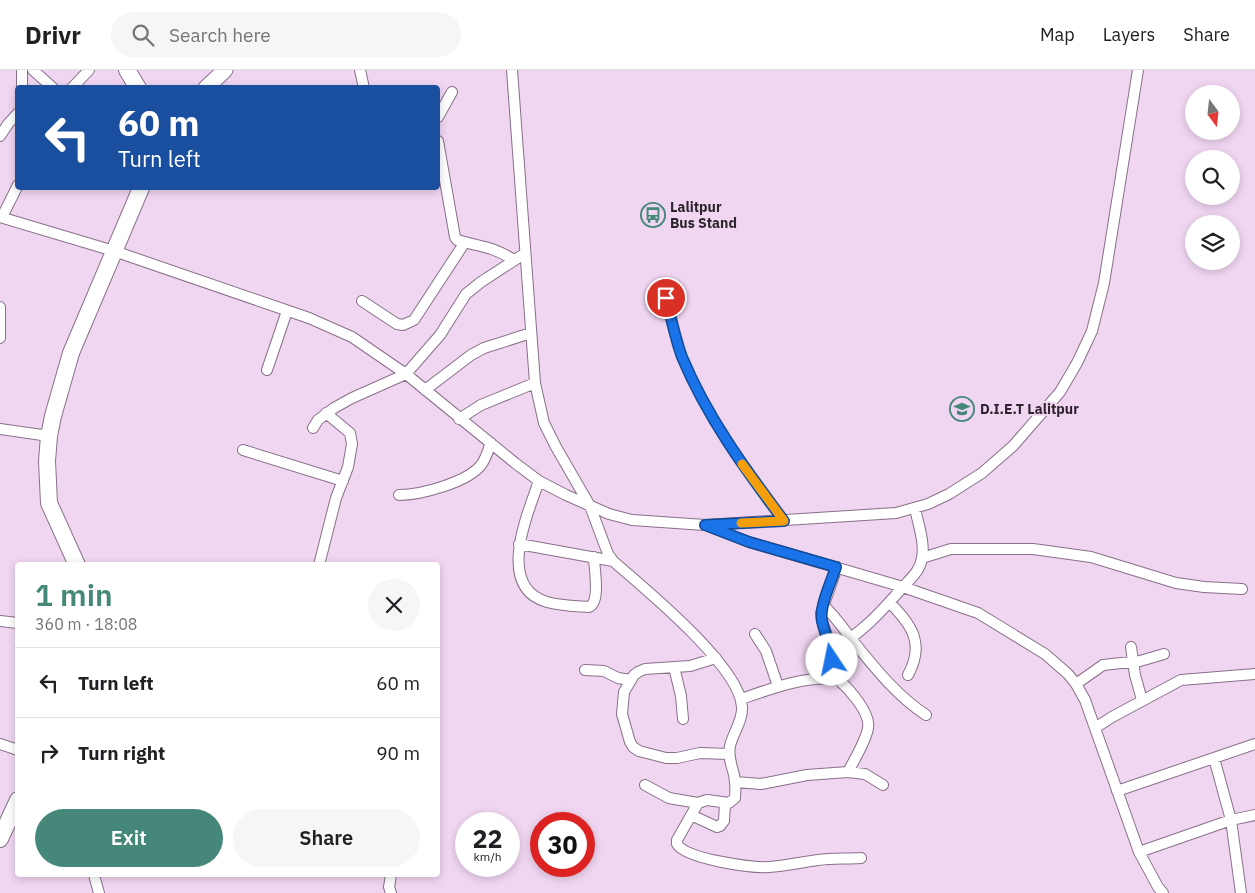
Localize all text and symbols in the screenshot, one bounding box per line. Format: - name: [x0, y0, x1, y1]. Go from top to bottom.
- search box: [111, 12, 461, 57]
- text: Drivr: [25, 19, 81, 51]
- icon: search: [129, 21, 157, 49]
- text: Search here: [169, 23, 271, 47]
- text: Map: [1040, 23, 1075, 46]
- text: Layers: [1103, 23, 1155, 46]
- text: Share: [1183, 23, 1230, 46]
- north arrow: [1185, 85, 1240, 140]
- map controls: [1185, 85, 1240, 270]
- text: 60 m: [118, 100, 200, 146]
- icon: left: [35, 105, 100, 170]
- text: Turn left: [118, 144, 201, 173]
- button: search: [1185, 150, 1240, 205]
- place label: Lalitpur Bus Stand: [670, 198, 737, 232]
- bus stop icon: Lalitpur Bus Stand: [640, 202, 666, 228]
- button: layers: [1185, 215, 1240, 270]
- pin: [645, 277, 687, 319]
- icon: arrive: [652, 284, 680, 312]
- school or university icon: D.I.E.T Lalitpur: [949, 396, 975, 422]
- place label: D.I.E.T Lalitpur: [980, 400, 1079, 418]
- text: 1 min: [35, 575, 113, 614]
- button: close: [368, 579, 420, 631]
- text: 360 m · 18:08: [35, 614, 137, 634]
- position arrow: [805, 633, 857, 685]
- icon: left: [35, 669, 63, 697]
- text: Turn left: [78, 671, 154, 695]
- text: 60 m: [376, 671, 420, 695]
- icon: right: [35, 739, 63, 767]
- text: Turn right: [78, 741, 165, 765]
- text: 90 m: [376, 741, 420, 765]
- button: Exit: [35, 809, 223, 867]
- button: Share: [233, 809, 420, 867]
- speed limit sign: 30: [530, 812, 595, 877]
- text: 22: [472, 822, 503, 855]
- text: km/h: [473, 849, 502, 864]

